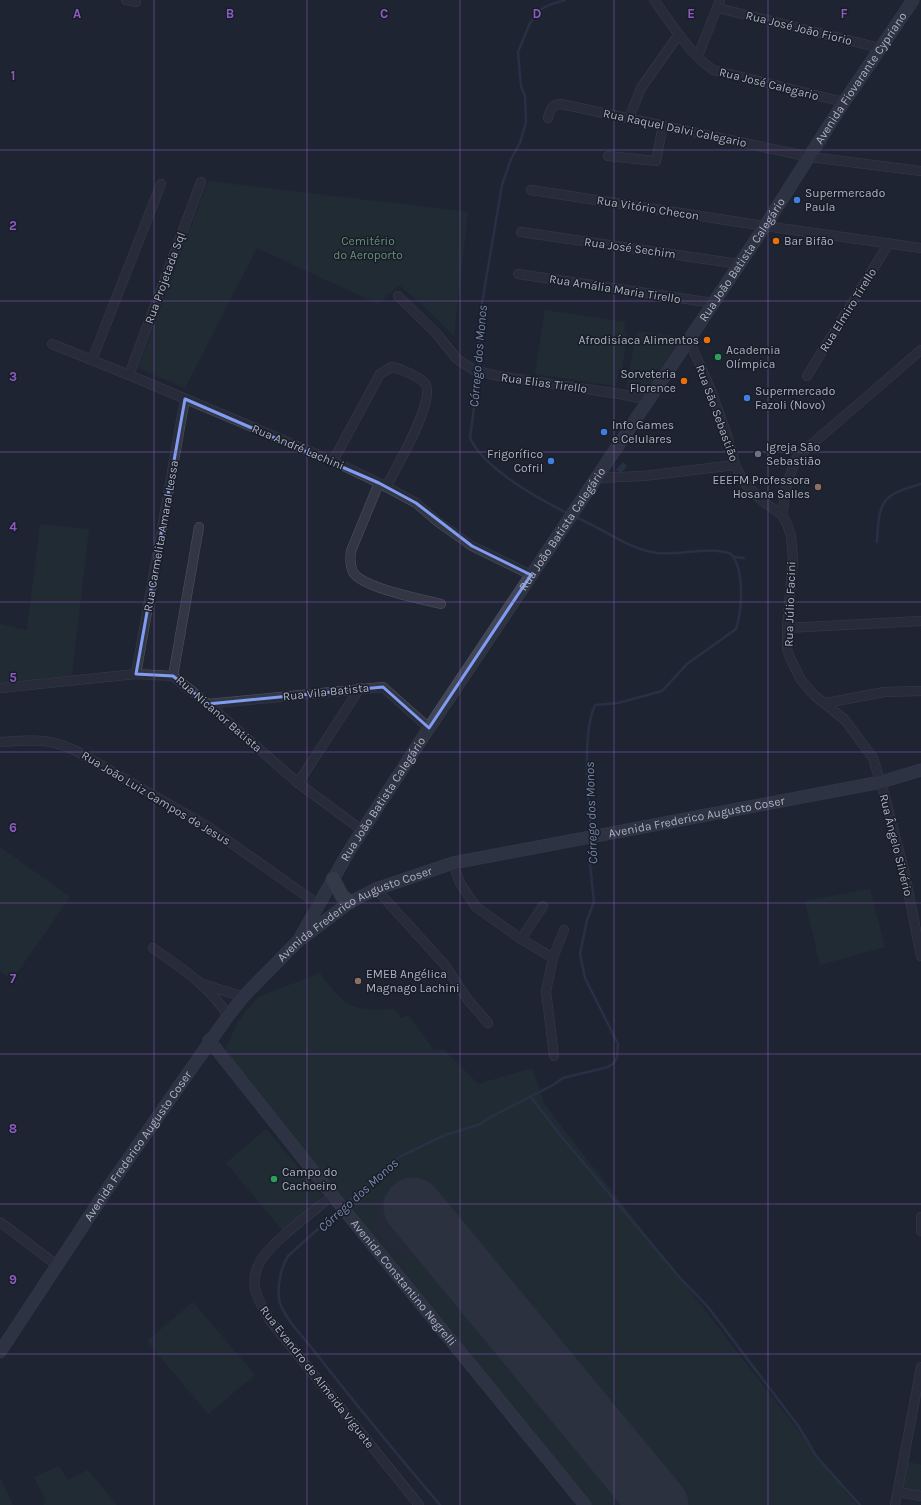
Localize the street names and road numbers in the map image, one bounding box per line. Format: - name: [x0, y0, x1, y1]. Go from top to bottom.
- street label: Rua José João Fiorio: [744, 8, 854, 48]
- street label: Avenida Fiovarante Cypriano: [812, 9, 910, 147]
- street label: Rua José Calegario: [718, 65, 820, 103]
- street label: Rua Raquel Dalvi Calegario: [602, 106, 748, 150]
- street label: Rua Vitório Checon: [596, 193, 700, 223]
- street label: Rua João Batista Calegário: [696, 195, 788, 324]
- street label: Rua Projetada Sql: [142, 230, 188, 326]
- street label: Rua José Sechim: [583, 235, 677, 261]
- street label: Rua Elmiro Tirello: [817, 266, 879, 354]
- street label: Rua Amália Maria Tirello: [548, 272, 682, 306]
- street label: Rua São Sebastião: [693, 363, 741, 463]
- street label: Rua Elias Tirello: [500, 370, 588, 396]
- street label: Rua André Lachini: [250, 421, 346, 473]
- street label: Rua Carmelita Amaral Lessa: [141, 459, 181, 613]
- street label: Rua João Batista Calegário: [516, 465, 608, 593]
- street label: Rua Júlio Facini: [782, 561, 798, 647]
- street label: Rua Nicanor Batista: [173, 673, 265, 755]
- street label: Rua Vila Batista: [282, 681, 370, 703]
- street label: Rua João Batista Calegário: [338, 734, 428, 864]
- street label: Rua João Luiz Campos de Jesus: [79, 748, 233, 848]
- street label: Rua Ângelo Silvério: [877, 792, 915, 898]
- street label: Avenida Frederico Augusto Coser: [607, 793, 787, 840]
- street label: Avenida Frederico Augusto Coser: [275, 863, 435, 965]
- street label: Avenida Frederico Augusto Coser: [81, 1068, 195, 1224]
- street label: Avenida Constantino Negrelli: [348, 1217, 459, 1349]
- street label: Rua Evandro de Almeida Viguete: [257, 1303, 377, 1451]

